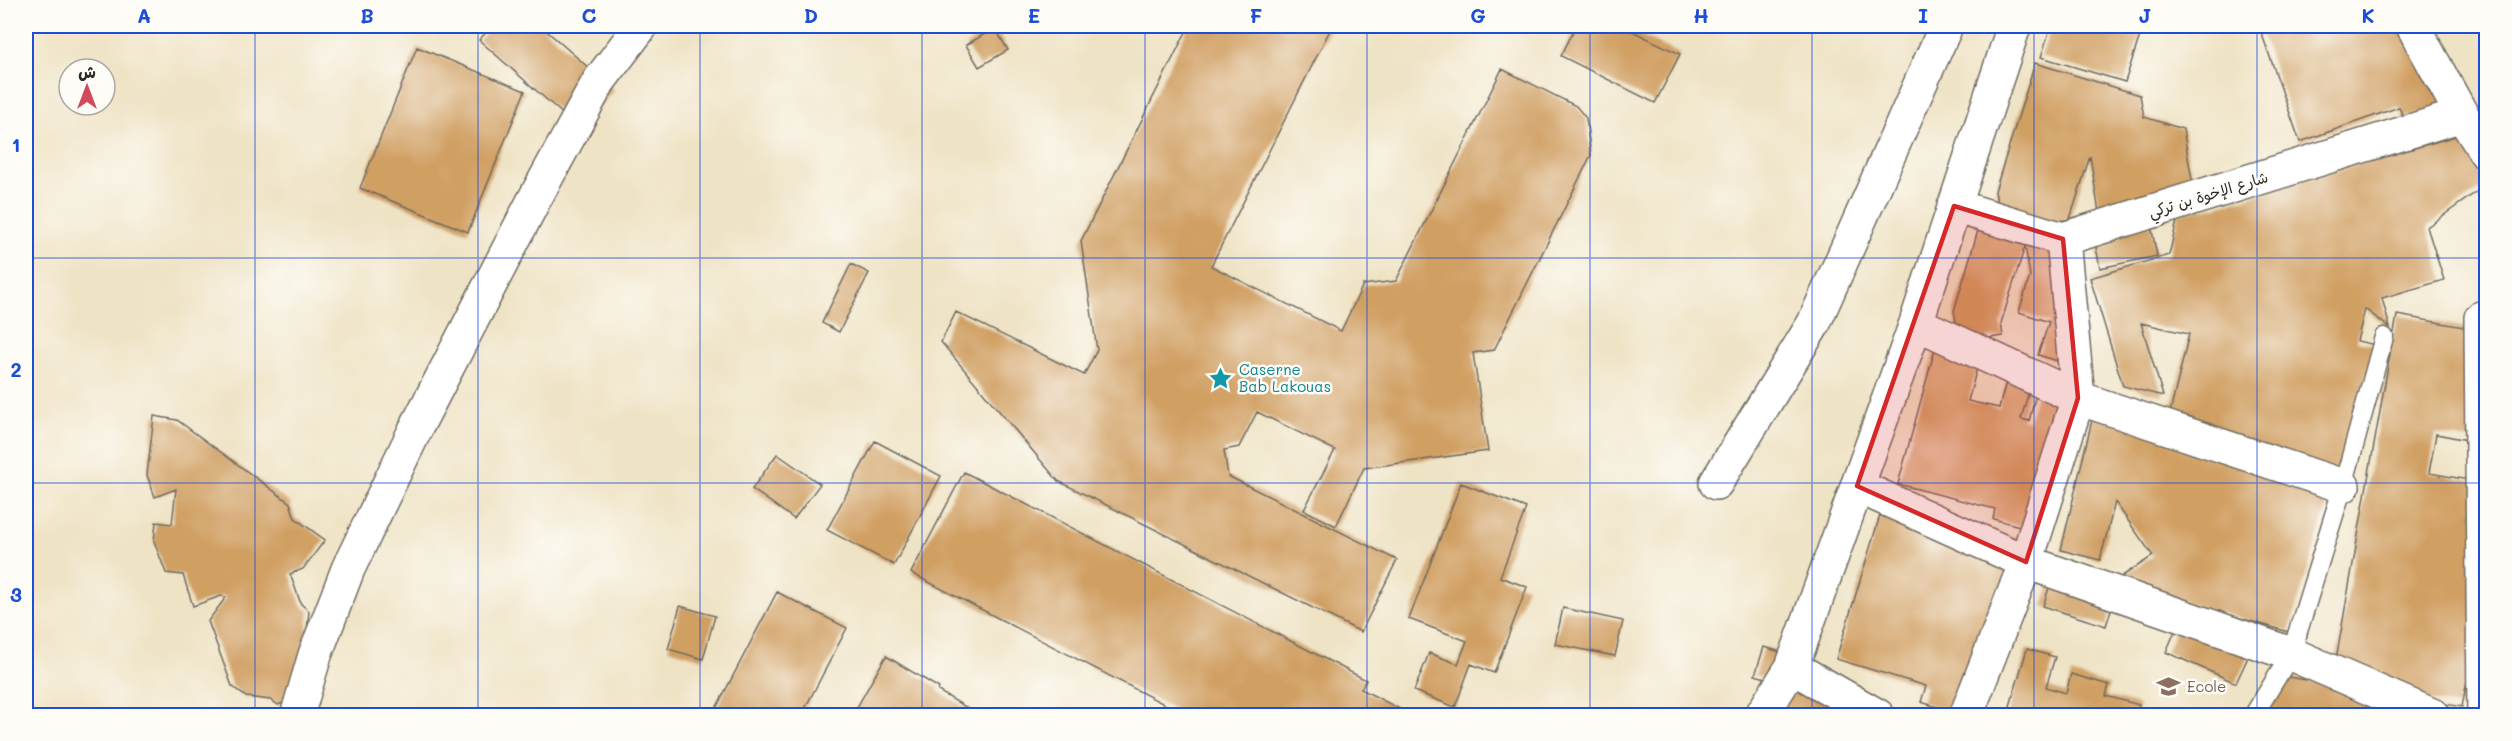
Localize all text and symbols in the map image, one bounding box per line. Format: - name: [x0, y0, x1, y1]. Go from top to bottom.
- text: A: [137, 2, 151, 28]
- text: B: [360, 2, 374, 28]
- text: C: [582, 2, 597, 28]
- text: D: [804, 2, 818, 28]
- text: E: [1028, 2, 1040, 28]
- text: F: [1250, 2, 1263, 28]
- text: G: [1470, 2, 1486, 28]
- text: H: [1693, 2, 1709, 28]
- text: I: [1918, 2, 1928, 28]
- text: J: [2138, 2, 2152, 28]
- text: K: [2361, 2, 2375, 28]
- north arrow: [57, 57, 117, 117]
- text: ش: [78, 61, 96, 82]
- text: 1: [12, 131, 20, 157]
- street label: شارع الإخوة بن تركي: [2146, 166, 2271, 226]
- text: 2: [10, 356, 22, 382]
- place label: Caserne Bab Lakouas: [1239, 359, 1331, 396]
- place icon: Caserne Bab Lakouas: [1208, 365, 1234, 391]
- text: 3: [10, 581, 22, 607]
- school or university icon: Ecole: [2156, 673, 2182, 699]
- place label: Ecole: [2187, 676, 2226, 696]

